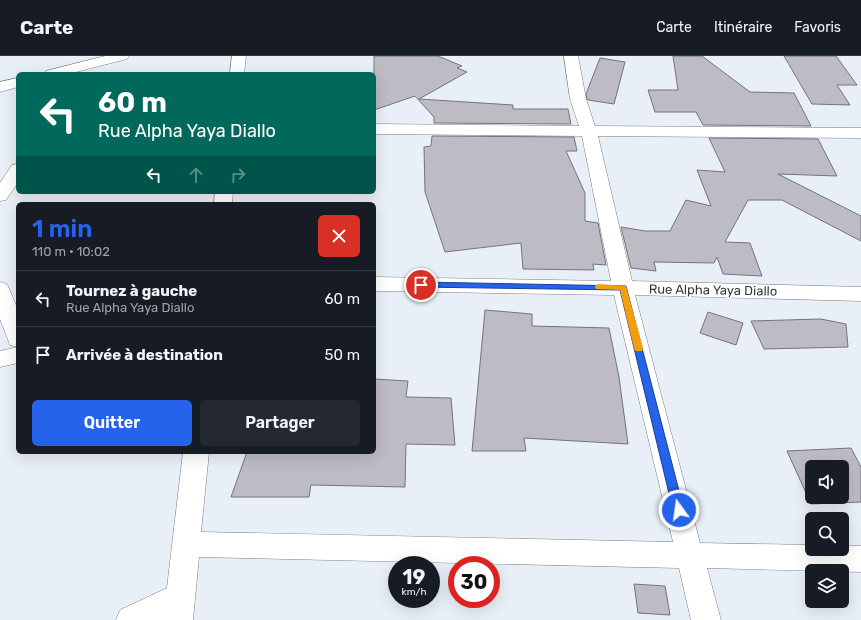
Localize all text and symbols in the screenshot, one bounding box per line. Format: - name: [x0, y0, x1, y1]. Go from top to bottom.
- text: Carte: [20, 16, 73, 39]
- text: Carte: [656, 19, 692, 36]
- text: Itinéraire: [714, 19, 772, 36]
- text: Favoris: [794, 19, 841, 36]
- text: 60 m: [98, 86, 167, 119]
- icon: left: [32, 88, 84, 140]
- text: Rue Alpha Yaya Diallo: [98, 120, 276, 142]
- icon: left: [143, 164, 165, 186]
- icon: ahead: [185, 164, 207, 186]
- icon: right: [227, 164, 249, 186]
- text: 1 min: [32, 215, 92, 243]
- button: close: [318, 215, 360, 257]
- text: 110 m · 10:02: [32, 244, 110, 259]
- pin: [404, 268, 438, 302]
- icon: arrive: [410, 274, 432, 296]
- street label: Rue Alpha Yaya Diallo: [649, 281, 777, 299]
- text: Tournez à gauche: [66, 282, 197, 300]
- icon: left: [32, 288, 54, 310]
- text: 60 m: [324, 290, 360, 308]
- text: Rue Alpha Yaya Diallo: [66, 300, 194, 315]
- icon: arrive: [32, 344, 54, 366]
- text: Arrivée à destination: [66, 346, 223, 364]
- text: 50 m: [325, 346, 360, 364]
- button: Quitter: [32, 400, 192, 446]
- button: Partager: [200, 400, 360, 446]
- map controls: [805, 460, 849, 608]
- button: sound: [805, 460, 849, 504]
- position arrow: [658, 489, 700, 531]
- button: search: [805, 512, 849, 556]
- speed limit sign: 30: [448, 556, 500, 608]
- button: layers: [805, 564, 849, 608]
- text: 19: [403, 565, 425, 589]
- text: km/h: [402, 586, 426, 598]

